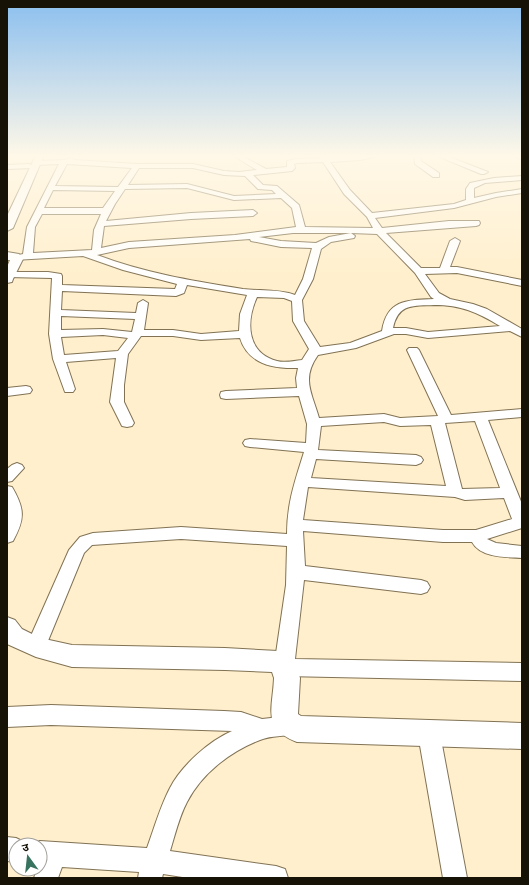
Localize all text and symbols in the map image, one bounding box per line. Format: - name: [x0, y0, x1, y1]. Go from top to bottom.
- north arrow: [8, 837, 48, 877]
- text: उ: [21, 841, 31, 854]

